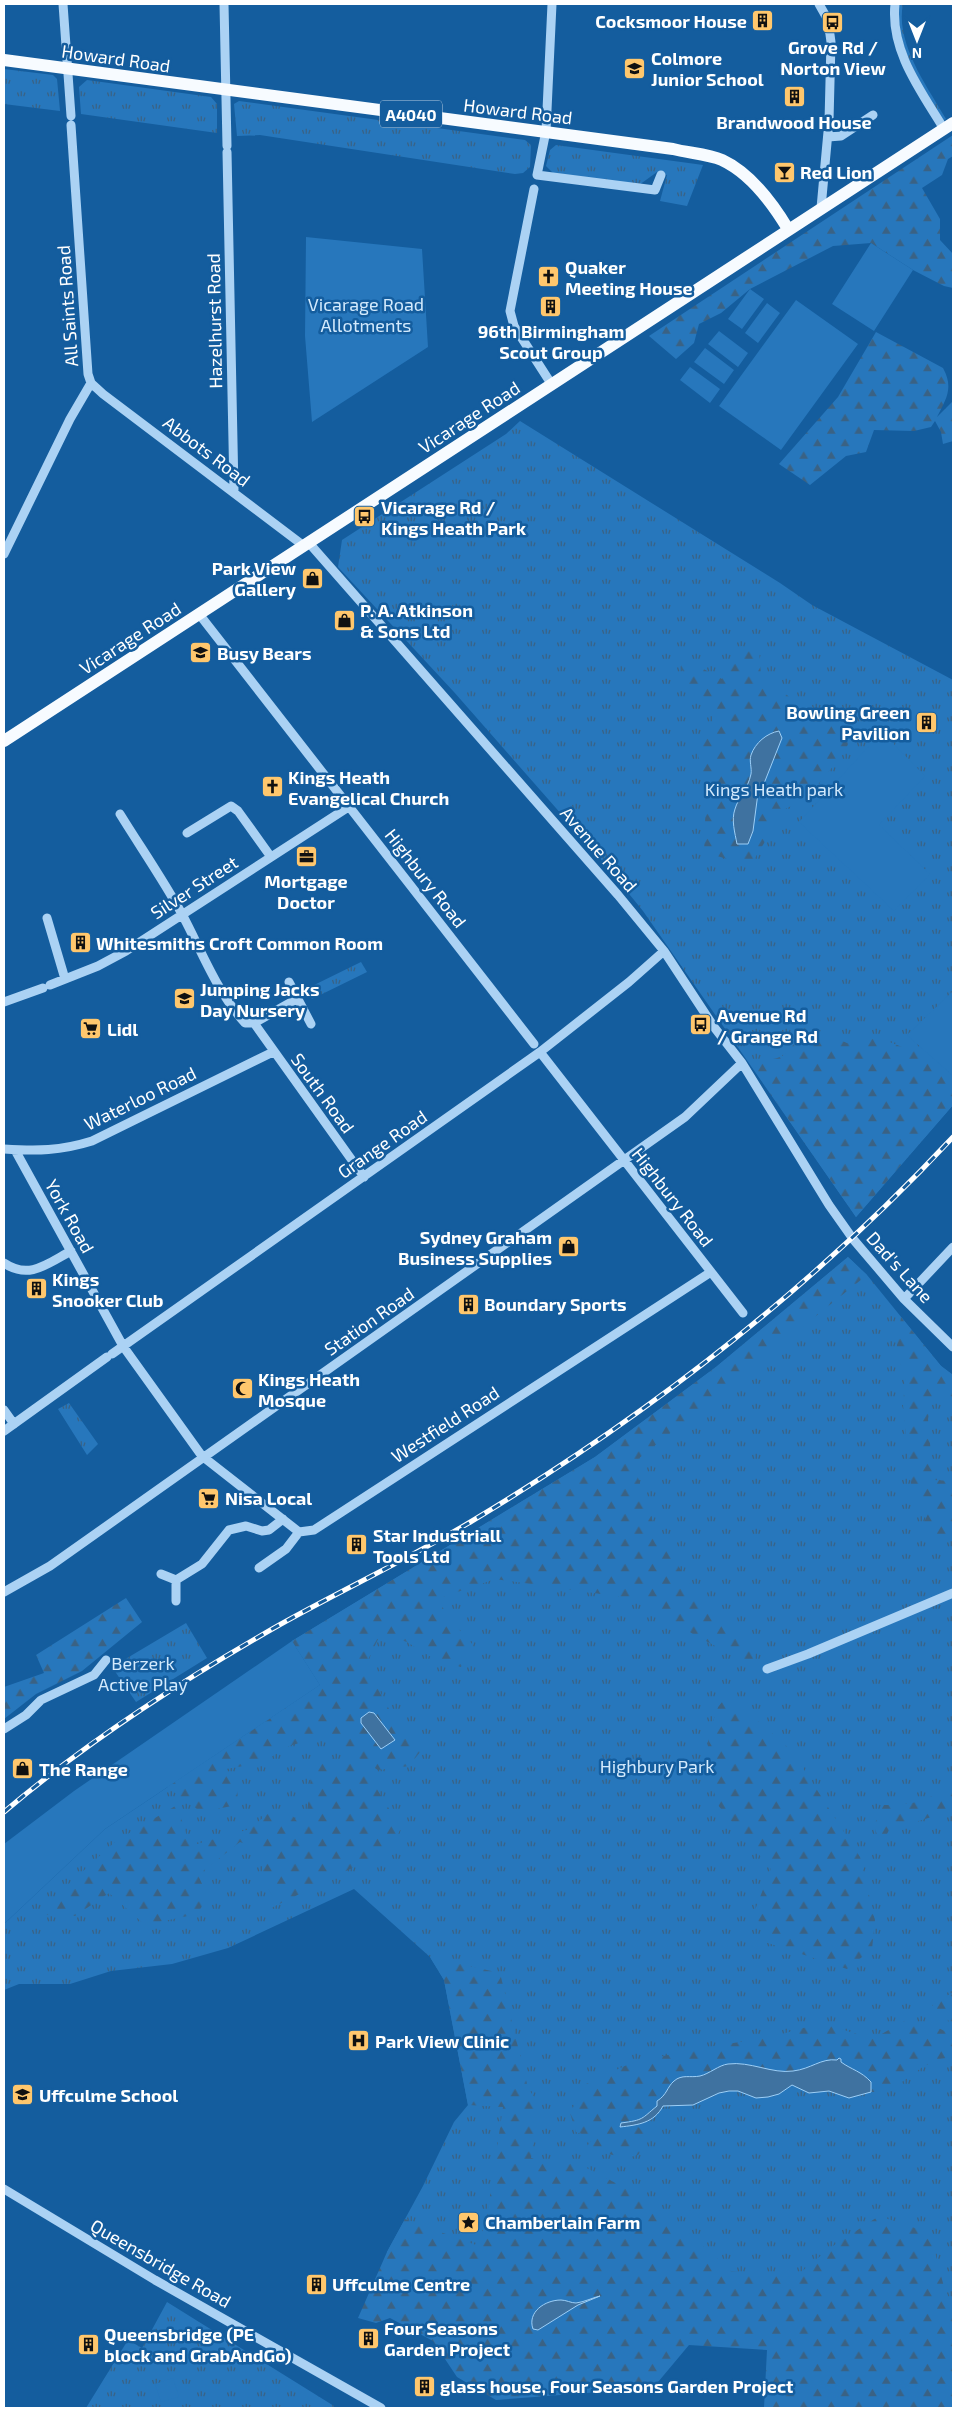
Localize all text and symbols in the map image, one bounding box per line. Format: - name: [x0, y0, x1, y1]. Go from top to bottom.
- building icon: Cocksmoor House: [751, 9, 775, 33]
- place label: Cocksmoor House: [595, 10, 747, 32]
- bus stop icon: Grove Rd / Norton View: [821, 10, 845, 34]
- north arrow: [892, 15, 942, 65]
- place label: Grove Rd / Norton View: [780, 36, 886, 79]
- street label: Howard Road: [60, 39, 172, 77]
- text: N: [912, 45, 922, 62]
- place label: Colmore Junior School: [651, 47, 764, 90]
- school or university icon: Colmore Junior School: [623, 56, 647, 80]
- building icon: Brandwood House: [782, 85, 806, 109]
- street label: Howard Road: [462, 93, 574, 129]
- road number: A4040: [380, 100, 442, 128]
- place label: Brandwood House: [716, 111, 872, 133]
- bar icon: Red Lion: [772, 160, 796, 184]
- place label: Red Lion: [800, 161, 872, 183]
- street label: All Saints Road: [52, 244, 82, 368]
- street label: Hazelhurst Road: [202, 253, 226, 389]
- place label: Quaker Meeting House: [565, 256, 693, 299]
- church icon: Quaker Meeting House: [537, 265, 561, 289]
- park label: Vicarage Road Allotments: [308, 293, 424, 336]
- building icon: 96th Birmingham Scout Group: [539, 294, 563, 318]
- place label: 96th Birmingham Scout Group: [478, 320, 624, 363]
- street label: Vicarage Road: [414, 376, 524, 458]
- street label: Abbots Road: [159, 411, 255, 491]
- place label: Vicarage Rd / Kings Heath Park: [381, 496, 526, 539]
- bus stop icon: Vicarage Rd / Kings Heath Park: [353, 505, 377, 529]
- place label: Park View Gallery: [212, 557, 297, 600]
- shop icon: Park View Gallery: [300, 566, 324, 590]
- street label: Vicarage Road: [75, 597, 185, 679]
- place label: P. A. Atkinson & Sons Ltd: [360, 599, 473, 642]
- shop icon: P. A. Atkinson & Sons Ltd: [332, 608, 356, 632]
- school or university icon: Busy Bears: [189, 641, 213, 665]
- place label: Busy Bears: [217, 642, 312, 664]
- place label: Bowling Green Pavilion: [786, 701, 910, 744]
- building icon: Bowling Green Pavilion: [914, 710, 938, 734]
- place label: Kings Heath Evangelical Church: [288, 766, 449, 809]
- church icon: Kings Heath Evangelical Church: [260, 775, 284, 799]
- park label: Kings Heath park: [705, 778, 843, 800]
- street label: Avenue Road: [556, 802, 642, 896]
- street label: Highbury Road: [381, 824, 471, 932]
- office icon: Mortgage Doctor: [294, 844, 318, 868]
- street label: Silver Street: [146, 851, 242, 923]
- place label: Mortgage Doctor: [264, 870, 348, 913]
- building icon: Whitesmiths Croft Common Room: [68, 931, 92, 955]
- place label: Whitesmiths Croft Common Room: [96, 932, 383, 954]
- place label: Jumping Jacks Day Nursery: [200, 978, 320, 1021]
- school or university icon: Jumping Jacks Day Nursery: [172, 987, 196, 1011]
- place label: Avenue Rd / Grange Rd: [717, 1004, 818, 1047]
- bus stop icon: Avenue Rd / Grange Rd: [689, 1013, 713, 1037]
- supermarket icon: Lidl: [79, 1017, 103, 1041]
- place label: Lidl: [107, 1018, 138, 1040]
- street label: South Road: [287, 1049, 359, 1137]
- street label: Waterloo Road: [80, 1061, 200, 1135]
- street label: Grange Road: [333, 1105, 431, 1183]
- street label: Highbury Road: [628, 1143, 718, 1251]
- street label: York Road: [41, 1175, 99, 1257]
- place label: Sydney Graham Business Supplies: [398, 1226, 552, 1269]
- street label: Dad's Lane: [862, 1227, 938, 1307]
- shop icon: Sydney Graham Business Supplies: [556, 1235, 580, 1259]
- place label: Kings Snooker Club: [52, 1268, 164, 1311]
- building icon: Kings Snooker Club: [24, 1277, 48, 1301]
- street label: Station Road: [320, 1282, 418, 1360]
- building icon: Boundary Sports: [456, 1292, 480, 1316]
- place label: Boundary Sports: [484, 1293, 627, 1315]
- place label: Kings Heath Mosque: [258, 1368, 360, 1411]
- mosque icon: Kings Heath Mosque: [230, 1377, 254, 1401]
- street label: Westfield Road: [387, 1381, 503, 1467]
- supermarket icon: Nisa Local: [197, 1486, 221, 1510]
- place label: Nisa Local: [225, 1487, 312, 1509]
- place label: Star Industriall Tools Ltd: [373, 1524, 502, 1567]
- building icon: Star Industriall Tools Ltd: [345, 1533, 369, 1557]
- park label: Berzerk Active Play: [98, 1652, 188, 1695]
- park label: Highbury Park: [600, 1755, 714, 1777]
- shop icon: The Range: [11, 1757, 35, 1781]
- place label: The Range: [39, 1758, 128, 1780]
- hospital icon: Park View Clinic: [347, 2029, 371, 2053]
- place label: Park View Clinic: [375, 2030, 509, 2052]
- school or university icon: Uffculme School: [11, 2083, 35, 2107]
- place label: Uffculme School: [39, 2084, 178, 2106]
- place icon: Chamberlain Farm: [457, 2210, 481, 2234]
- place label: Chamberlain Farm: [485, 2211, 640, 2233]
- street label: Queensbridge Road: [87, 2214, 235, 2312]
- building icon: Uffculme Centre: [304, 2272, 328, 2296]
- place label: Uffculme Centre: [332, 2273, 470, 2295]
- place label: Four Seasons Garden Project: [384, 2317, 511, 2360]
- place label: Queensbridge (PE block and GrabAndGo): [104, 2323, 291, 2366]
- building icon: Four Seasons Garden Project: [356, 2326, 380, 2350]
- building icon: Queensbridge (PE block and GrabAndGo): [76, 2332, 100, 2356]
- building icon: glass house, Four Seasons Garden Project: [412, 2374, 436, 2398]
- place label: glass house, Four Seasons Garden Project: [440, 2375, 794, 2397]

